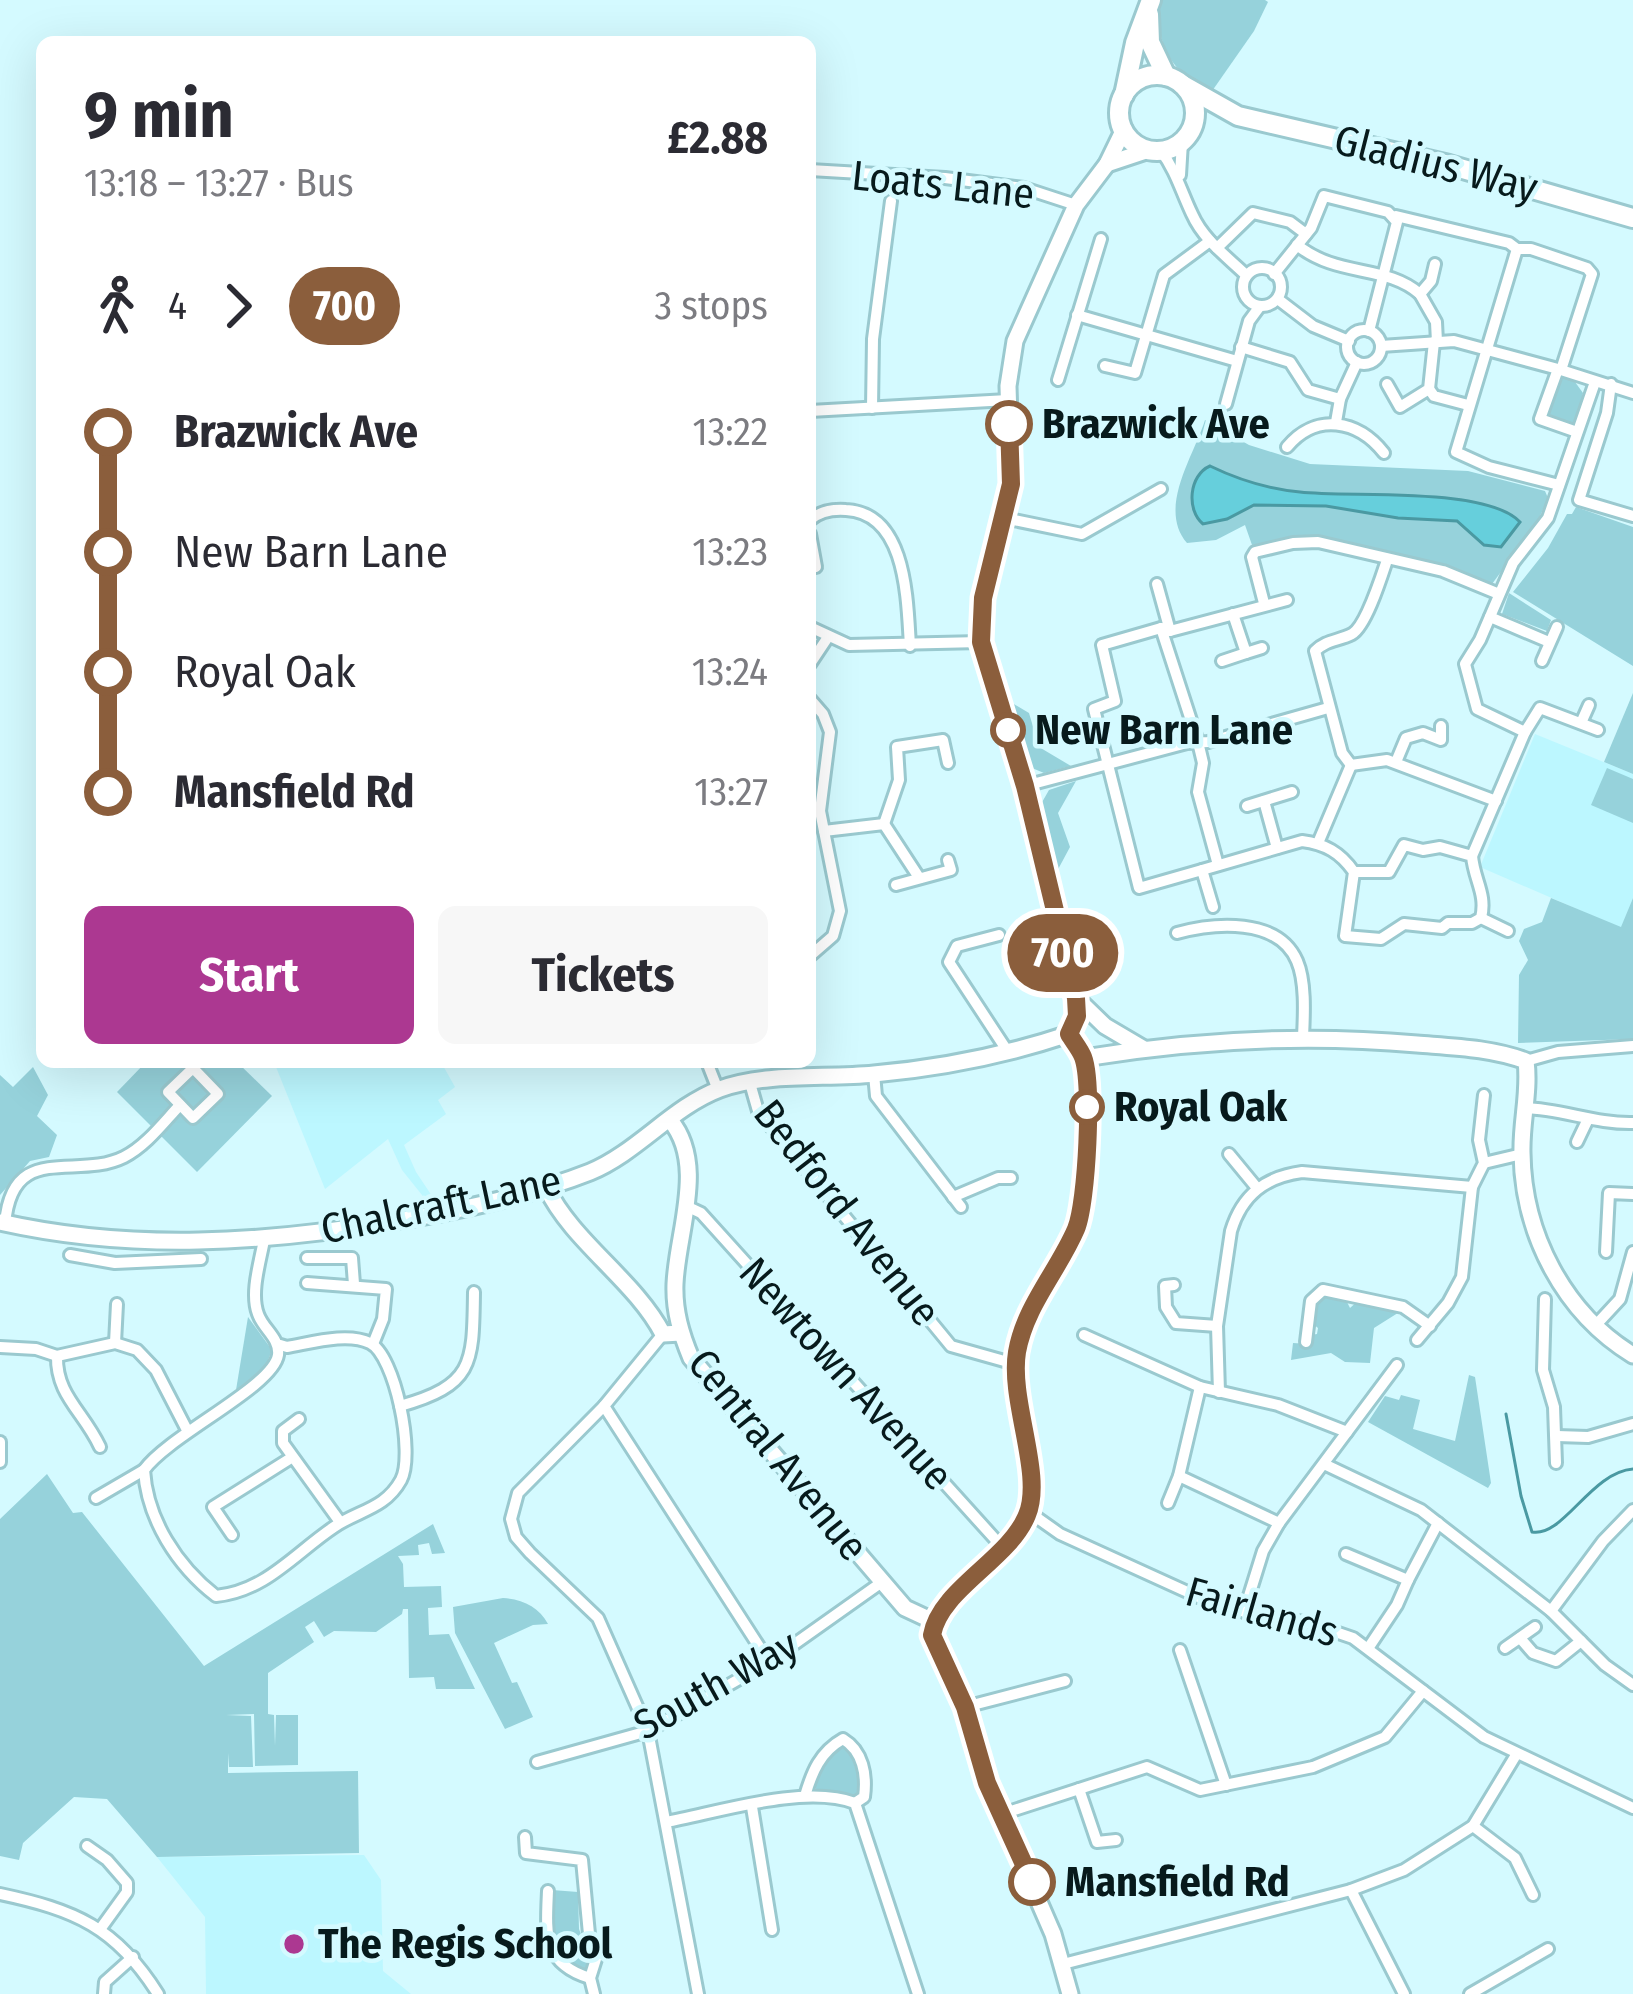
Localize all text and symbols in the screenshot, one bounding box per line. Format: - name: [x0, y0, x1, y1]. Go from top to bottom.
- text: 9 min: [84, 75, 234, 154]
- text: £2.88: [667, 111, 768, 165]
- street label: Gladius Way: [1329, 115, 1543, 213]
- street label: Loats Lane: [849, 151, 1037, 219]
- text: 13:18 – 13:27 · Bus: [84, 160, 354, 206]
- icon: walk: [84, 273, 150, 339]
- icon: forward: [205, 273, 271, 339]
- text: 700: [313, 281, 376, 331]
- text: 4: [168, 283, 187, 329]
- text: 3 stops: [655, 283, 768, 329]
- place label: Brazwick Ave: [1042, 399, 1270, 449]
- marker: Brazwick Ave: [987, 402, 1031, 446]
- text: Brazwick Ave: [174, 405, 418, 459]
- text: 13:22: [693, 409, 768, 455]
- text: New Barn Lane: [174, 525, 448, 579]
- text: 13:23: [692, 529, 768, 575]
- text: Royal Oak: [174, 645, 356, 699]
- text: 13:24: [692, 649, 768, 695]
- place label: New Barn Lane: [1035, 705, 1293, 755]
- marker: New Barn Lane: [992, 714, 1024, 746]
- text: Mansfield Rd: [174, 765, 415, 819]
- text: 13:27: [694, 769, 768, 815]
- button: Start: [84, 906, 414, 1044]
- button: Tickets: [438, 906, 768, 1044]
- line badge: 700: [994, 914, 1132, 992]
- text: 700: [1031, 928, 1095, 978]
- place label: Royal Oak: [1114, 1082, 1288, 1132]
- street label: Bedford Avenue: [743, 1090, 951, 1336]
- marker: Royal Oak: [1071, 1091, 1103, 1123]
- street label: Chalcraft Lane: [316, 1155, 566, 1255]
- street label: Newtown Avenue: [729, 1248, 963, 1500]
- street label: Central Avenue: [677, 1339, 879, 1571]
- street label: Fairlands: [1180, 1567, 1344, 1657]
- street label: South Way: [625, 1619, 807, 1750]
- place label: Mansfield Rd: [1065, 1857, 1290, 1907]
- marker: Mansfield Rd: [1010, 1860, 1054, 1904]
- place label: The Regis School: [318, 1919, 613, 1969]
- marker: The Regis School: [281, 1931, 307, 1957]

